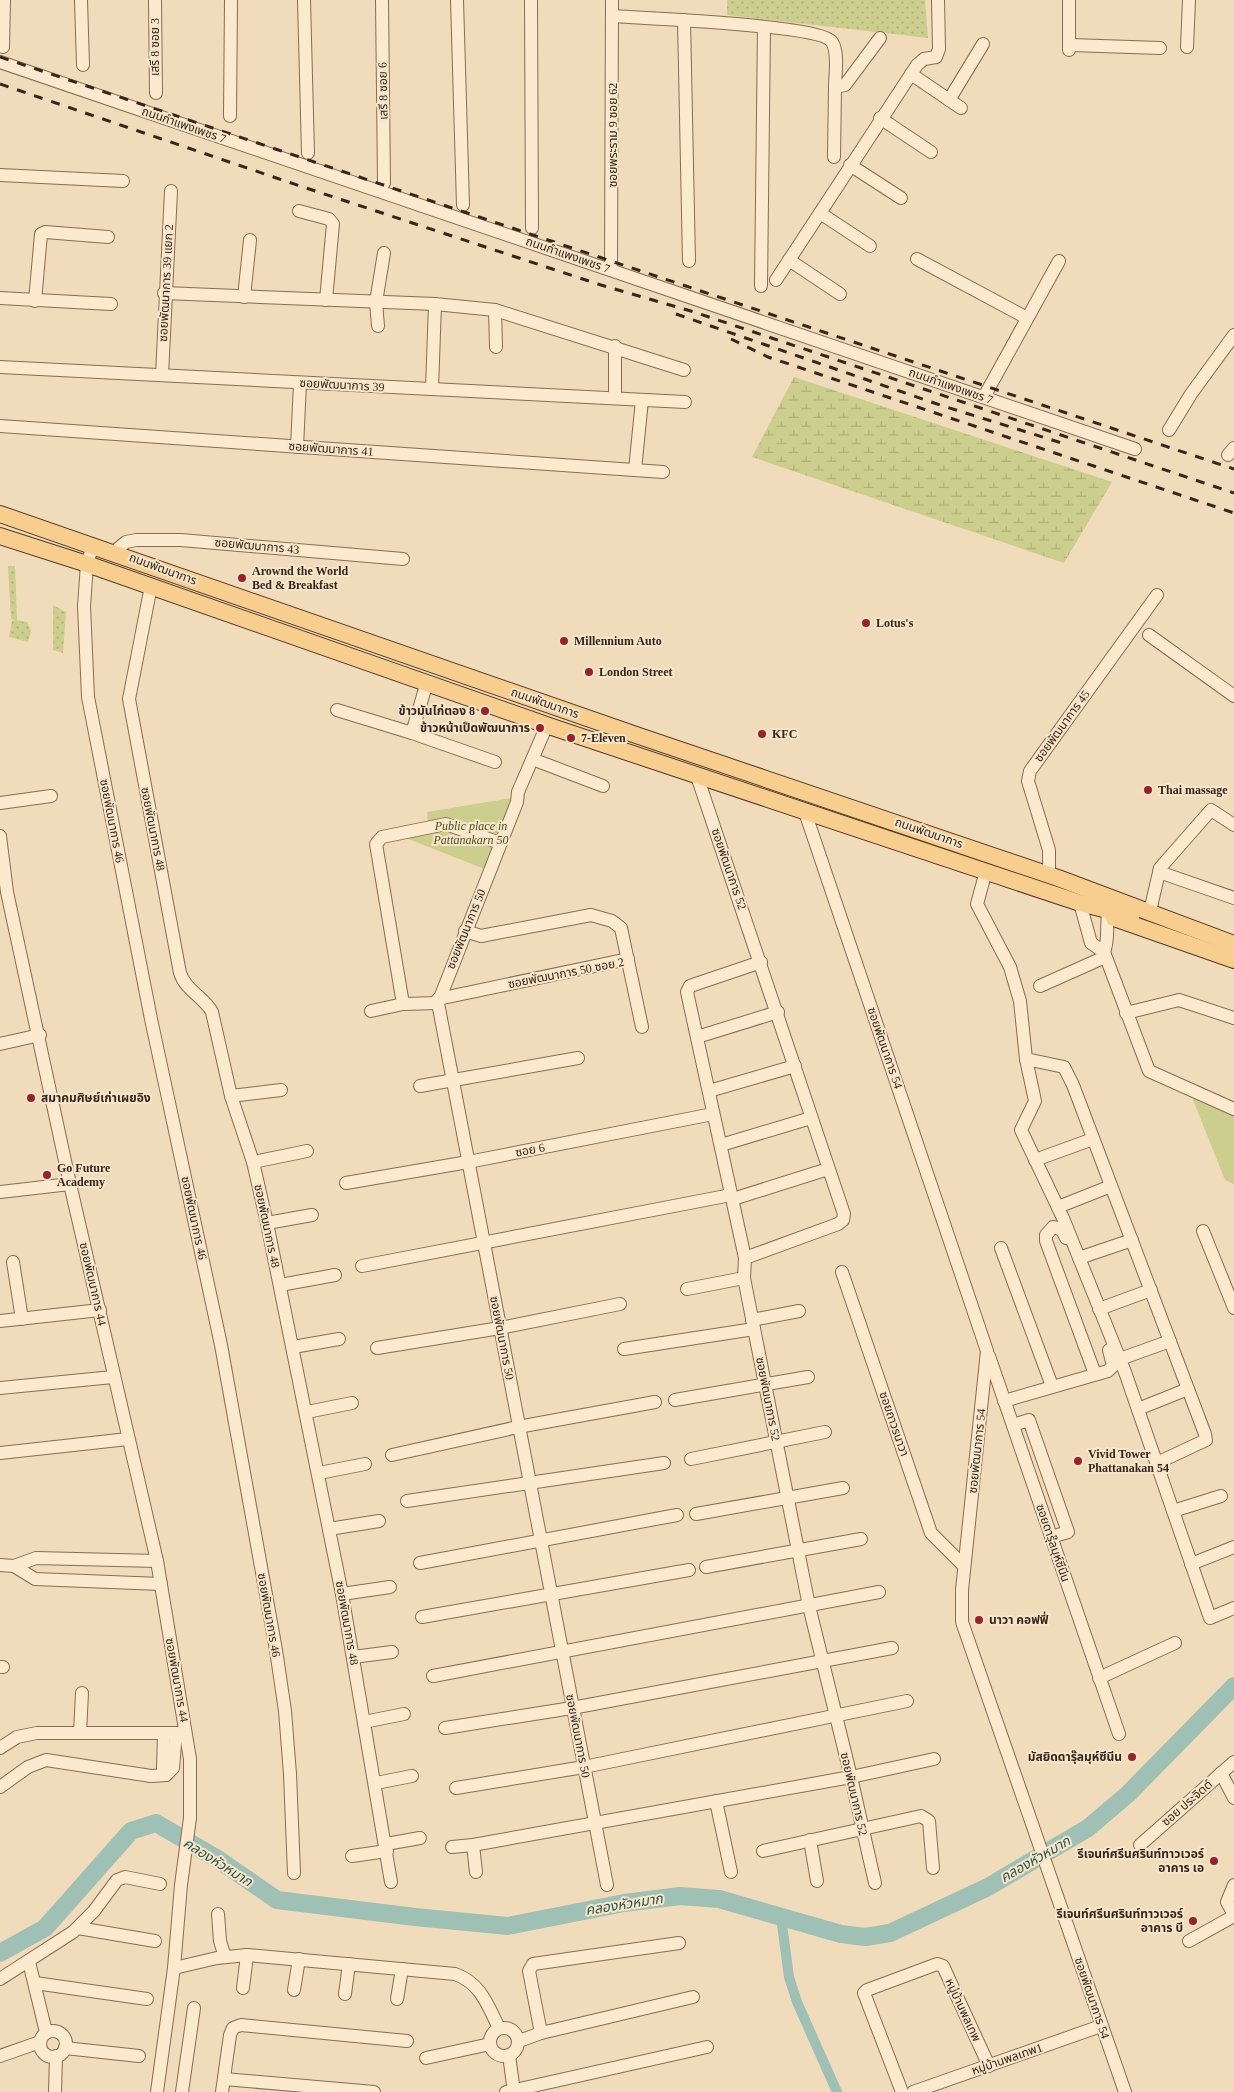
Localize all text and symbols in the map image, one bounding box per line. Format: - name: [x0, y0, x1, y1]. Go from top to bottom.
- street label: เสรี 8 ซอย 3: [148, 18, 162, 76]
- street label: เสรี 8 ซอย 6: [375, 62, 391, 120]
- street label: ซอยพระราม 9 ซอย 62: [606, 83, 620, 187]
- street label: ถนนกำแพงเพชร 7: [140, 104, 228, 146]
- street label: ซอยพัฒนาการ 39 แยก 2: [156, 224, 176, 342]
- street label: ถนนกำแพงเพชร 7: [524, 234, 612, 276]
- street label: ถนนกำแพงเพชร 7: [907, 365, 995, 407]
- street label: ซอยพัฒนาการ 39: [299, 376, 385, 394]
- street label: ซอยพัฒนาการ 41: [288, 439, 374, 459]
- street label: ซอยพัฒนาการ 43: [214, 535, 300, 557]
- street label: ถนนพัฒนาการ: [127, 550, 199, 588]
- place label: Arownd the World Bed & Breakfast: [252, 564, 349, 592]
- marker: Arownd the World Bed & Breakfast: [236, 572, 248, 584]
- place label: Lotus's: [876, 616, 914, 630]
- marker: Lotus's: [860, 617, 872, 629]
- place label: Millennium Auto: [574, 634, 662, 648]
- marker: Millennium Auto: [558, 635, 570, 647]
- place label: London Street: [599, 665, 672, 679]
- marker: London Street: [583, 666, 595, 678]
- street label: ถนนพัฒนาการ: [509, 685, 581, 721]
- street label: ซอยพัฒนาการ 45: [1031, 687, 1093, 765]
- place label: ข้าวมันไก่ตอง 8: [399, 704, 475, 718]
- marker: ข้าวมันไก่ตอง 8: [479, 705, 491, 717]
- place label: ข้าวหน้าเป็ดพัฒนาการ: [420, 721, 530, 735]
- marker: ข้าวหน้าเป็ดพัฒนาการ: [534, 722, 546, 734]
- place label: KFC: [772, 727, 797, 741]
- marker: KFC: [756, 728, 768, 740]
- place label: 7-Eleven: [581, 731, 626, 745]
- marker: 7-Eleven: [565, 732, 577, 744]
- street label: ซอยพัฒนาการ 46: [97, 778, 127, 864]
- place label: Thai massage: [1158, 783, 1228, 797]
- marker: Thai massage: [1142, 784, 1154, 796]
- street label: ซอยพัฒนาการ 48: [138, 786, 168, 872]
- street label: ถนนพัฒนาการ: [893, 815, 965, 851]
- park label: Public place in Pattanakarn 50: [433, 819, 509, 847]
- street label: ซอยพัฒนาการ 52: [709, 827, 749, 911]
- street label: ซอยพัฒนาการ 50: [444, 887, 488, 971]
- street label: ซอยพัฒนาการ 50 ซอย 2: [507, 955, 625, 991]
- street label: ซอยพัฒนาการ 54: [865, 1006, 905, 1090]
- place label: สมาคมศิษย์เก่าเผยอิง: [41, 1091, 151, 1105]
- marker: สมาคมศิษย์เก่าเผยอิง: [25, 1092, 37, 1104]
- street label: ซอย 6: [514, 1140, 546, 1160]
- place label: Go Future Academy: [57, 1161, 111, 1189]
- marker: Go Future Academy: [41, 1169, 53, 1181]
- street label: ซอยพัฒนาการ 46: [178, 1175, 210, 1261]
- street label: ซอยพัฒนาการ 48: [251, 1183, 283, 1269]
- street label: ซอยพัฒนาการ 44: [77, 1241, 109, 1327]
- street label: ซอยพัฒนาการ 50: [487, 1295, 517, 1381]
- street label: ซอยพัฒนาการ 52: [753, 1356, 783, 1442]
- street label: ซอยถาวรนาวา: [876, 1390, 912, 1458]
- street label: ซอยพัฒนาการ 54: [966, 1408, 988, 1494]
- place label: Vivid Tower Phattanakan 54: [1088, 1447, 1169, 1475]
- marker: Vivid Tower Phattanakan 54: [1072, 1455, 1084, 1467]
- street label: ซอยดารุ๊ลมุห์ซีนีน: [1033, 1502, 1073, 1584]
- street label: ซอยพัฒนาการ 46: [255, 1572, 283, 1658]
- street label: ซอยพัฒนาการ 48: [333, 1580, 361, 1666]
- place label: นาวา คอฟฟี่: [989, 1611, 1049, 1627]
- marker: นาวา คอฟฟี่: [973, 1614, 985, 1626]
- street label: ซอยพัฒนาการ 44: [163, 1637, 191, 1723]
- street label: ซอยพัฒนาการ 50: [563, 1693, 593, 1779]
- place label: มัสยิดดารุ๊ลมุห์ซีนีน: [1028, 1750, 1122, 1764]
- street label: ซอยพัฒนาการ 52: [838, 1751, 870, 1837]
- marker: มัสยิดดารุ๊ลมุห์ซีนีน: [1126, 1751, 1138, 1763]
- street label: ซอย ประจิตต์: [1159, 1777, 1215, 1829]
- water label: คลองหัวหมาก: [998, 1833, 1073, 1885]
- water label: คลองหัวหมาก: [181, 1835, 255, 1890]
- place label: รีเจนท์ศรีนศรินท์ทาวเวอร์ อาคาร เอ: [1077, 1847, 1204, 1875]
- marker: รีเจนท์ศรีนศรินท์ทาวเวอร์ อาคาร เอ: [1208, 1855, 1220, 1867]
- water label: คลองหัวหมาก: [584, 1891, 664, 1918]
- place label: รีเจนท์ศรีนศรินท์ทาวเวอร์ อาคาร บี: [1056, 1907, 1183, 1935]
- marker: รีเจนท์ศรีนศรินท์ทาวเวอร์ อาคาร บี: [1187, 1915, 1199, 1927]
- street label: ซอยพัฒนาการ 54: [1072, 1956, 1112, 2040]
- street label: หมู่บ้านพลเทพ: [942, 1976, 984, 2044]
- street label: หมู่บ้านพลเทพ1: [970, 2040, 1044, 2078]

